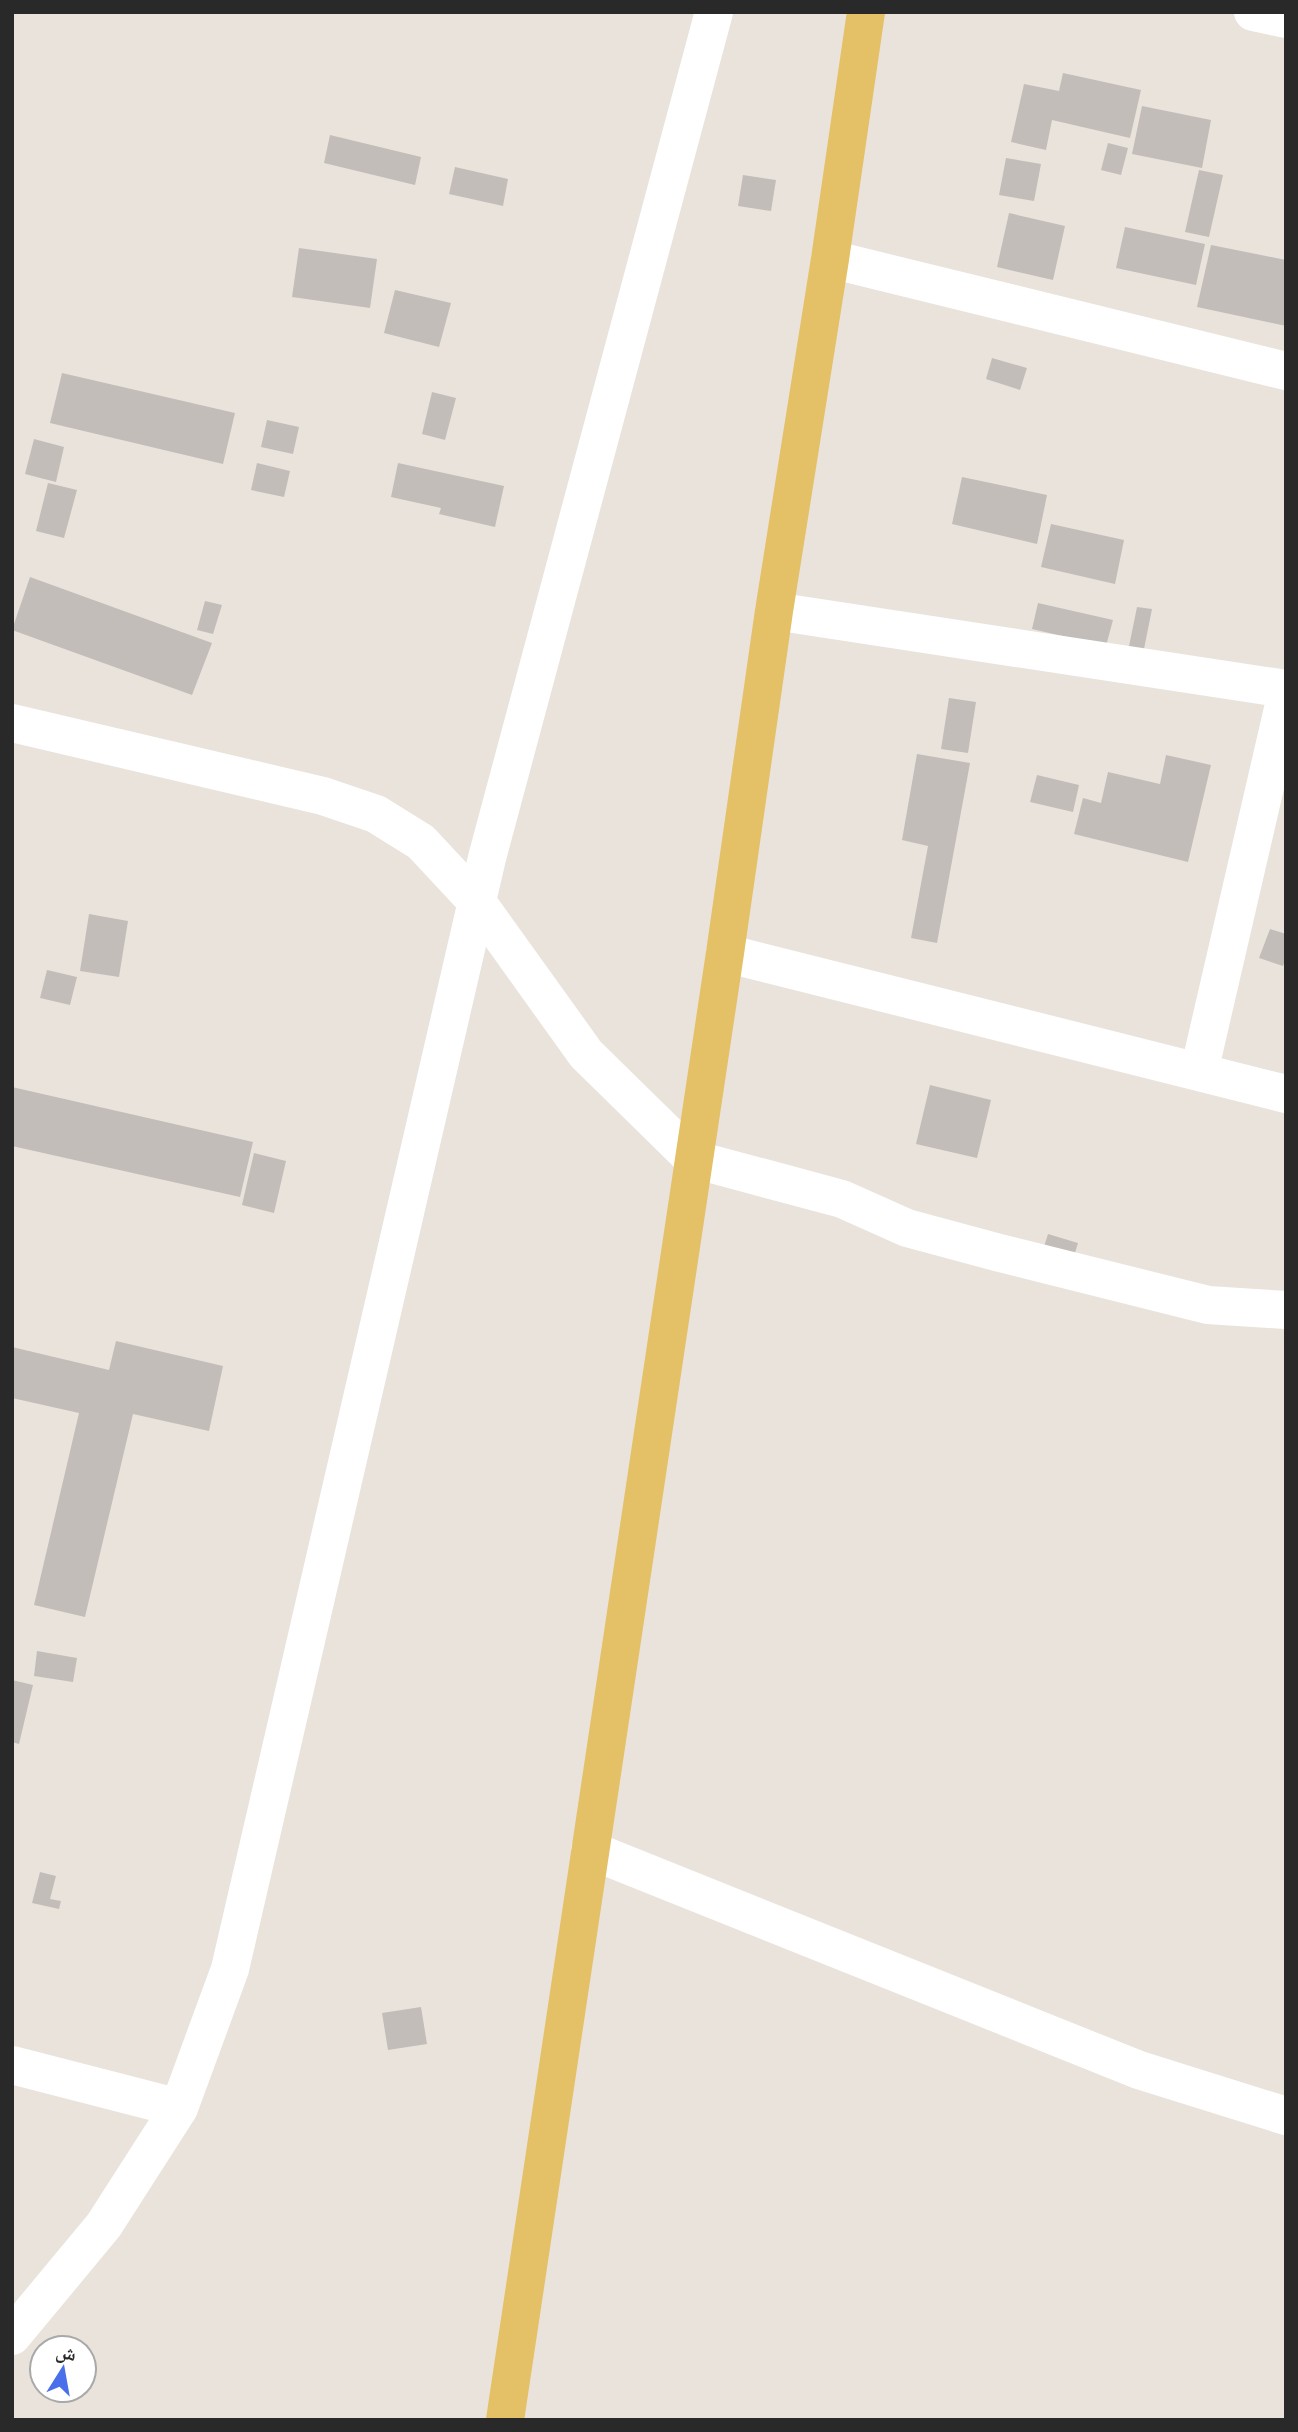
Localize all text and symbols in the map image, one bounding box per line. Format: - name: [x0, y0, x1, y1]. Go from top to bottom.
- north arrow: [28, 2334, 98, 2404]
- text: ش: [54, 2339, 78, 2366]

